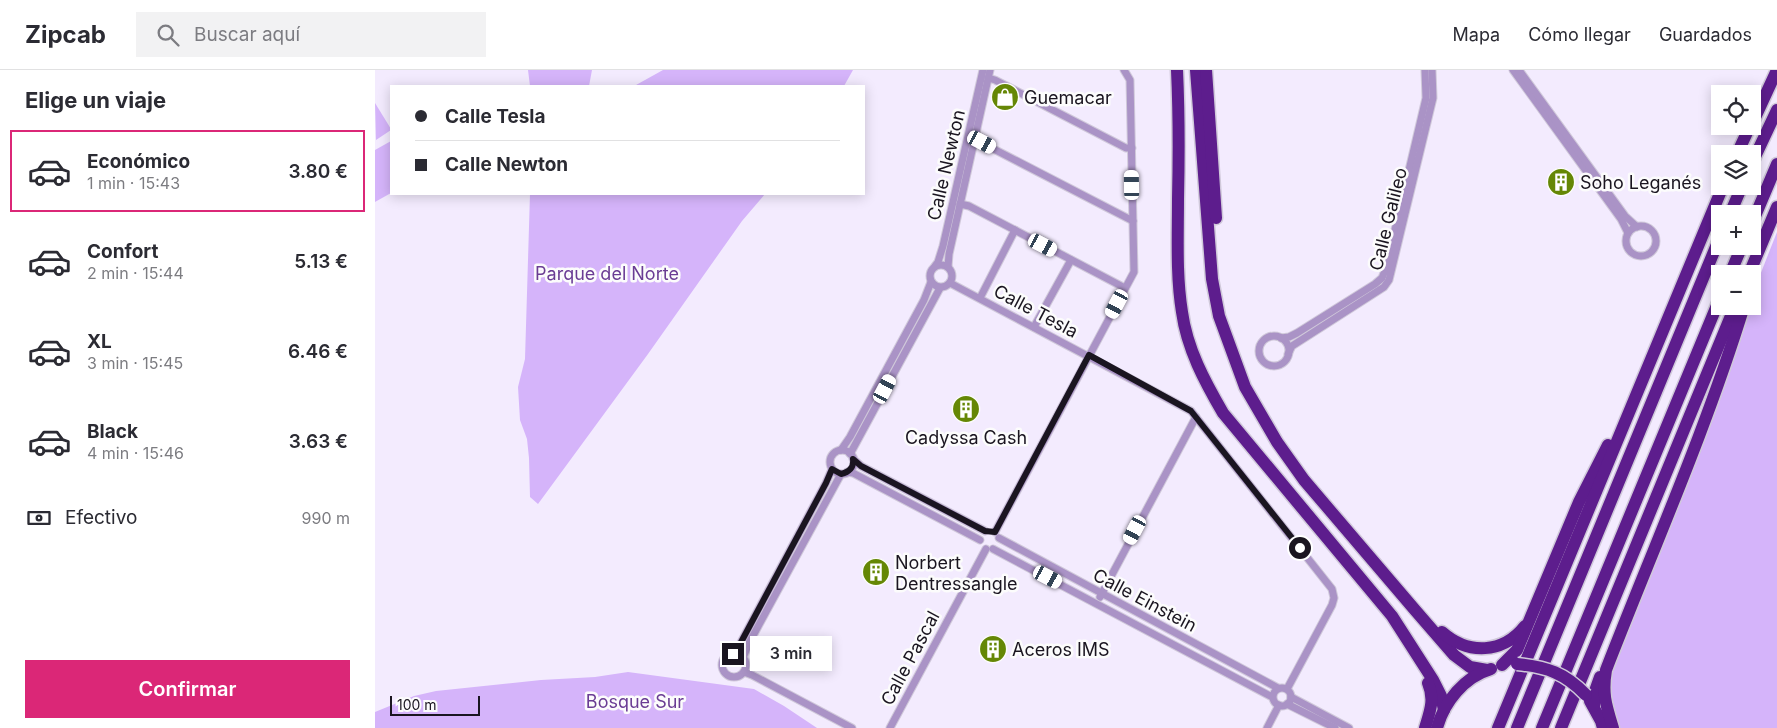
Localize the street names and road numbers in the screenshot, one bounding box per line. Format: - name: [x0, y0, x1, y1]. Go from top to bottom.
- street label: Calle Newton: [923, 108, 969, 222]
- street label: Calle Galileo: [1365, 165, 1411, 273]
- street label: Calle Tesla: [990, 280, 1082, 342]
- street label: Calle Einstein: [1090, 564, 1200, 636]
- street label: Calle Pascal: [876, 607, 944, 709]

